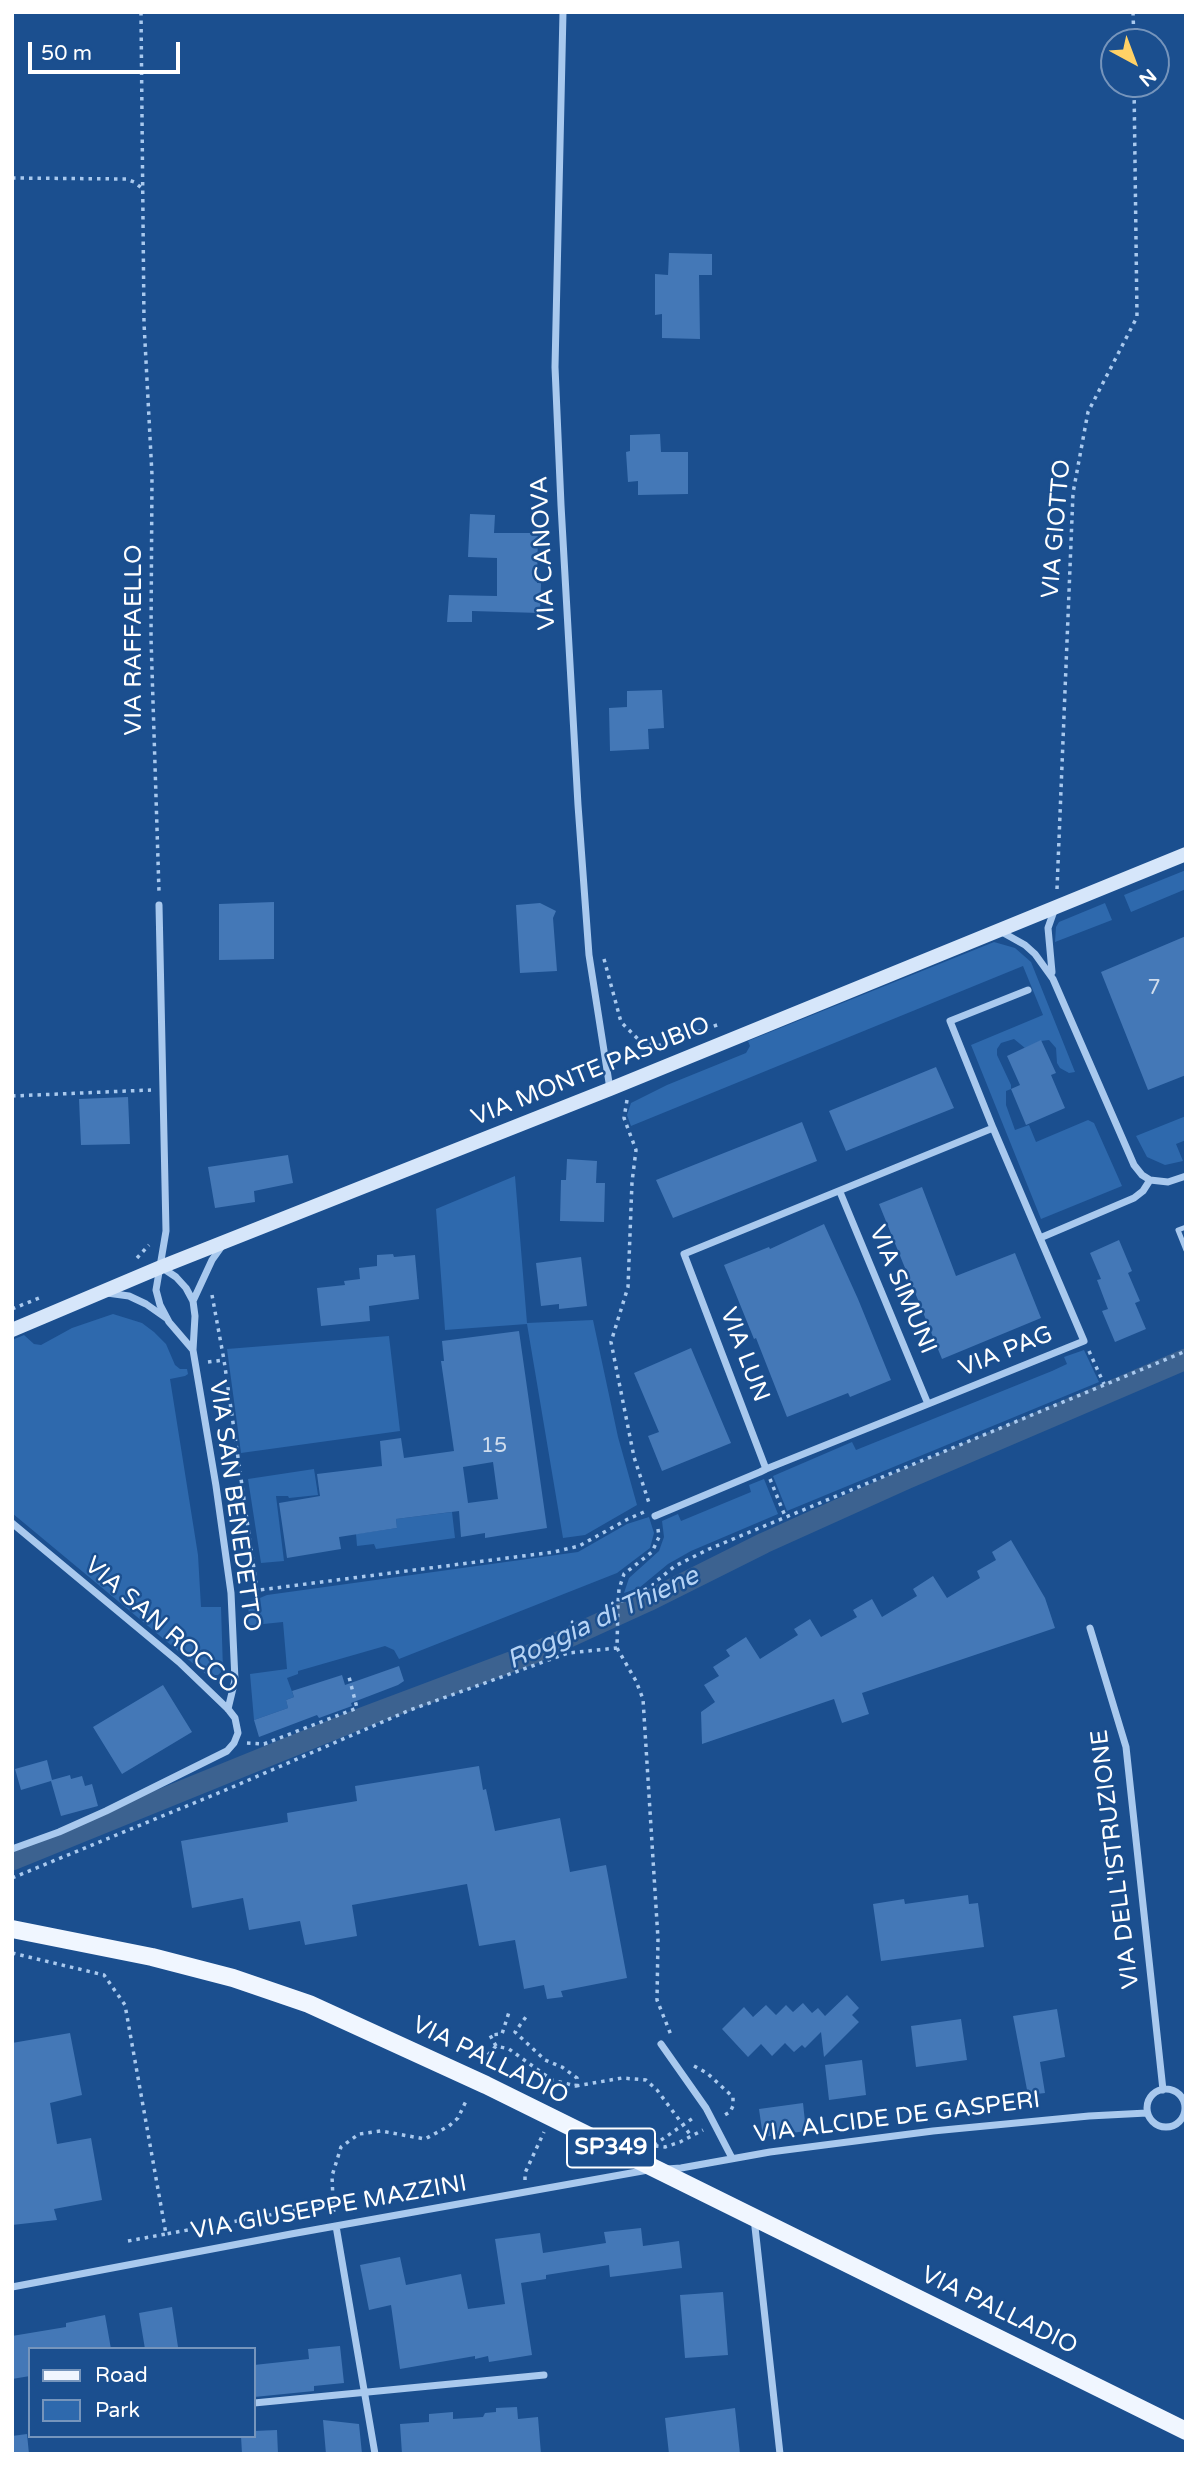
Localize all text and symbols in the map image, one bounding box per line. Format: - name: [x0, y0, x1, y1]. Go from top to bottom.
- scale bar: [32, 28, 184, 72]
- north arrow: [1100, 28, 1170, 98]
- text: 50 m: [41, 41, 92, 66]
- text: N: [1134, 64, 1160, 91]
- street label: VIA GIOTTO: [1037, 458, 1077, 600]
- street label: VIA CANOVA: [526, 475, 562, 631]
- street label: VIA RAFFAELLO: [121, 545, 149, 735]
- house number: 7: [1147, 975, 1161, 1001]
- street label: VIA MONTE PASUBIO: [468, 1011, 714, 1133]
- street label: VIA SIMUNI: [862, 1221, 942, 1359]
- street label: VIA LUN: [713, 1304, 775, 1406]
- street label: VIA PAG: [955, 1320, 1057, 1384]
- street label: VIA SAN BENEDETTO: [202, 1378, 266, 1634]
- house number: 15: [481, 1433, 507, 1459]
- street label: VIA SAN ROCCO: [78, 1551, 244, 1701]
- water label: Roggia di Thiene: [502, 1561, 704, 1677]
- street label: VIA DELL'ISTRUZIONE: [1086, 1728, 1146, 1990]
- street label: VIA PALLADIO: [407, 2011, 573, 2111]
- street label: VIA ALCIDE DE GASPERI: [752, 2086, 1042, 2150]
- road number: SP349: [567, 2128, 655, 2168]
- street label: VIA GIUSEPPE MAZZINI: [189, 2170, 469, 2246]
- street label: VIA PALLADIO: [916, 2261, 1082, 2361]
- legend: [28, 2347, 256, 2438]
- text: Road: [95, 2363, 148, 2388]
- text: Park: [95, 2398, 140, 2423]

